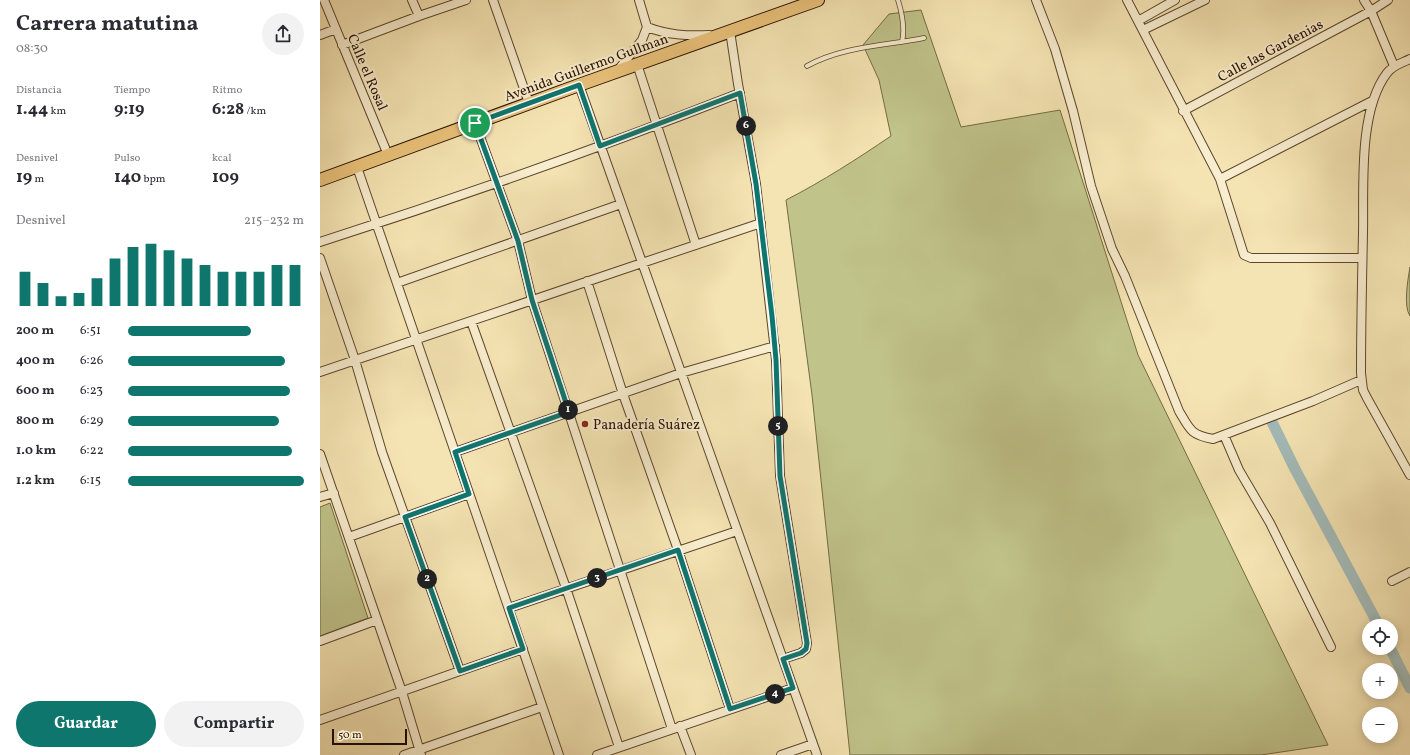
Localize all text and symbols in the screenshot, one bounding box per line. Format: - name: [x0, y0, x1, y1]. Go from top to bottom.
- text: Carrera matutina: [16, 9, 198, 40]
- button: share: [262, 13, 304, 55]
- street label: Calle las Gardenias: [1215, 15, 1327, 87]
- street label: Avenida Guillermo Gullman: [502, 30, 671, 107]
- street label: Calle el Rosal: [342, 31, 391, 114]
- text: 08:30: [16, 40, 48, 58]
- text: Distancia: [16, 83, 62, 98]
- text: Tiempo: [114, 83, 150, 98]
- text: Ritmo: [212, 83, 242, 98]
- text: 1.44: [16, 98, 48, 121]
- text: 9:19: [114, 98, 144, 121]
- text: 6:28: [212, 98, 244, 121]
- text: km: [48, 104, 66, 119]
- text: /km: [244, 104, 266, 119]
- pin: [458, 106, 492, 140]
- icon: arrive: [464, 112, 486, 134]
- pin: 6: [736, 116, 756, 136]
- text: 6: [743, 118, 749, 133]
- text: Desnivel: [16, 151, 58, 166]
- text: Pulso: [114, 151, 140, 166]
- text: kcal: [212, 151, 232, 166]
- text: 19: [16, 166, 32, 189]
- text: 140: [114, 166, 141, 189]
- text: 109: [212, 166, 239, 189]
- text: m: [32, 172, 44, 187]
- text: bpm: [141, 172, 166, 187]
- text: Desnivel: [16, 212, 66, 230]
- text: 215–232 m: [244, 212, 304, 230]
- text: 200 m: [16, 322, 54, 340]
- text: 6:51: [80, 322, 101, 340]
- text: 400 m: [16, 352, 55, 370]
- text: 6:26: [80, 352, 103, 370]
- text: 600 m: [16, 382, 54, 400]
- text: 6:23: [80, 382, 103, 400]
- pin: 1: [558, 400, 578, 420]
- text: 1: [566, 402, 570, 417]
- text: 800 m: [16, 412, 54, 430]
- text: 6:29: [80, 412, 103, 430]
- place label: Panadería Suárez: [593, 416, 700, 435]
- pin: 5: [768, 416, 788, 436]
- text: 5: [775, 418, 781, 433]
- marker: Panadería Suárez: [580, 419, 590, 429]
- text: 1.0 km: [16, 442, 56, 460]
- text: 6:22: [80, 442, 104, 460]
- text: 1.2 km: [16, 472, 55, 490]
- text: 6:15: [80, 472, 101, 490]
- pin: 3: [587, 568, 607, 588]
- pin: 2: [417, 569, 437, 589]
- text: 3: [594, 570, 600, 585]
- text: 2: [424, 571, 430, 586]
- map controls: [1362, 619, 1398, 743]
- button: locate: [1362, 619, 1398, 655]
- button: +: [1362, 663, 1398, 699]
- pin: 4: [765, 684, 785, 704]
- text: 4: [772, 686, 778, 701]
- button: Guardar: [16, 701, 156, 747]
- button: Compartir: [164, 701, 304, 747]
- button: −: [1362, 707, 1398, 743]
- scale bar: [332, 727, 407, 746]
- text: 50 m: [338, 728, 362, 743]

